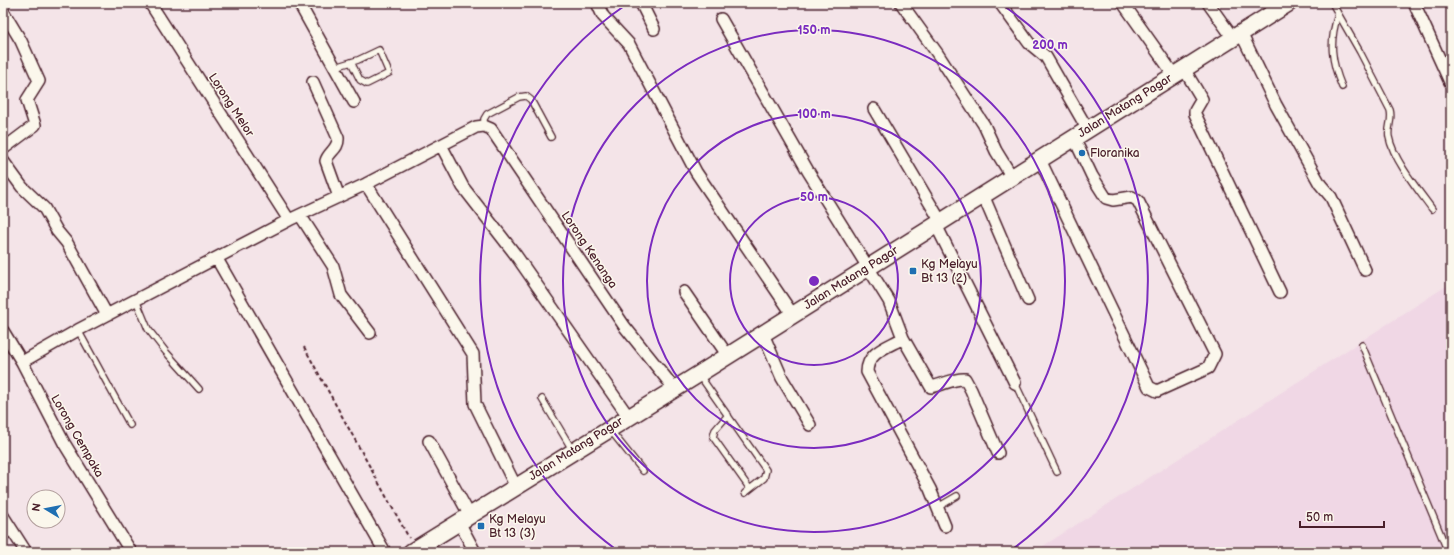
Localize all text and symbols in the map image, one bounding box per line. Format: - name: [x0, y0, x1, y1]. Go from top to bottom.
- text: 150 m: [798, 23, 830, 38]
- text: 200 m: [1032, 38, 1068, 53]
- street label: Lorong Melor: [205, 71, 257, 140]
- street label: Jalan Matang Pagar: [1075, 71, 1175, 141]
- text: 100 m: [797, 107, 831, 122]
- place label: Floranika: [1090, 146, 1140, 161]
- marker: Floranika: [1077, 148, 1087, 158]
- text: 50 m: [800, 190, 828, 205]
- street label: Lorong Kenanga: [558, 208, 620, 292]
- street label: Jalan Matang Pagar: [801, 243, 901, 313]
- place label: Kg Melayu Bt 13 (2): [921, 257, 978, 286]
- marker: Kg Melayu Bt 13 (2): [908, 266, 918, 276]
- centre of rings: [807, 274, 821, 288]
- street label: Lorong Cempaka: [47, 392, 107, 480]
- street label: Jalan Matang Pagar: [526, 414, 626, 484]
- north arrow: [26, 489, 66, 529]
- text: N: [30, 502, 44, 513]
- scale bar: [1300, 503, 1384, 529]
- text: 50 m: [1306, 510, 1333, 525]
- place label: Kg Melayu Bt 13 (3): [489, 512, 546, 541]
- marker: Kg Melayu Bt 13 (3): [476, 521, 486, 531]

